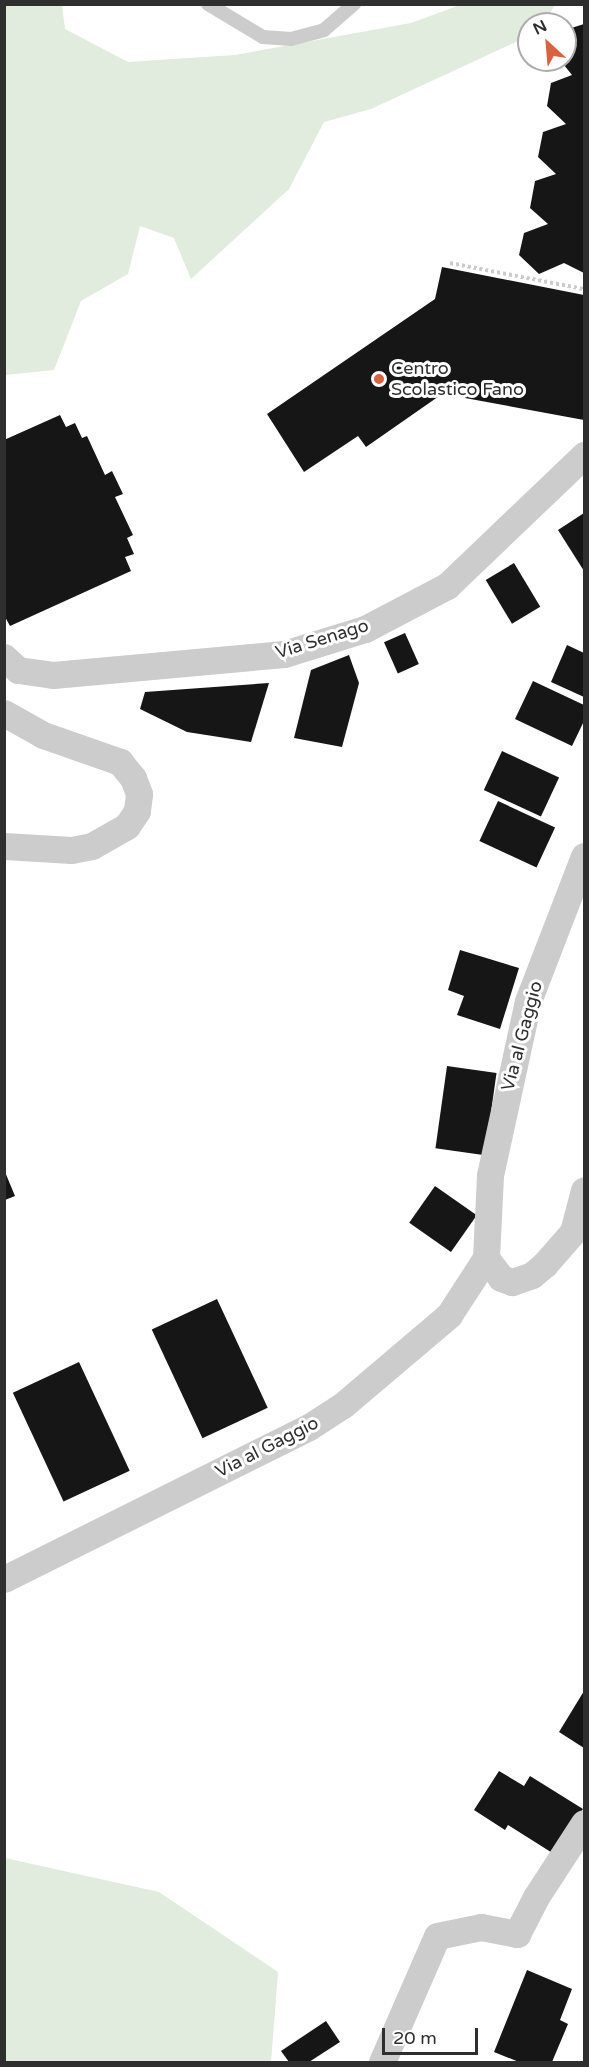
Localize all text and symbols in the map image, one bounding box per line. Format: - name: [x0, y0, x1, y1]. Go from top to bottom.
- north arrow: [517, 12, 577, 72]
- text: N: [530, 16, 550, 39]
- place label: Centro Scolastico Fano: [391, 358, 524, 400]
- marker: Centro Scolastico Fano: [372, 372, 386, 386]
- street label: Via Senago: [273, 615, 371, 663]
- street label: Via al Gaggio: [497, 979, 547, 1093]
- street label: Via al Gaggio: [212, 1412, 322, 1482]
- scale bar: [385, 2016, 481, 2054]
- text: 20 m: [393, 2027, 437, 2049]

